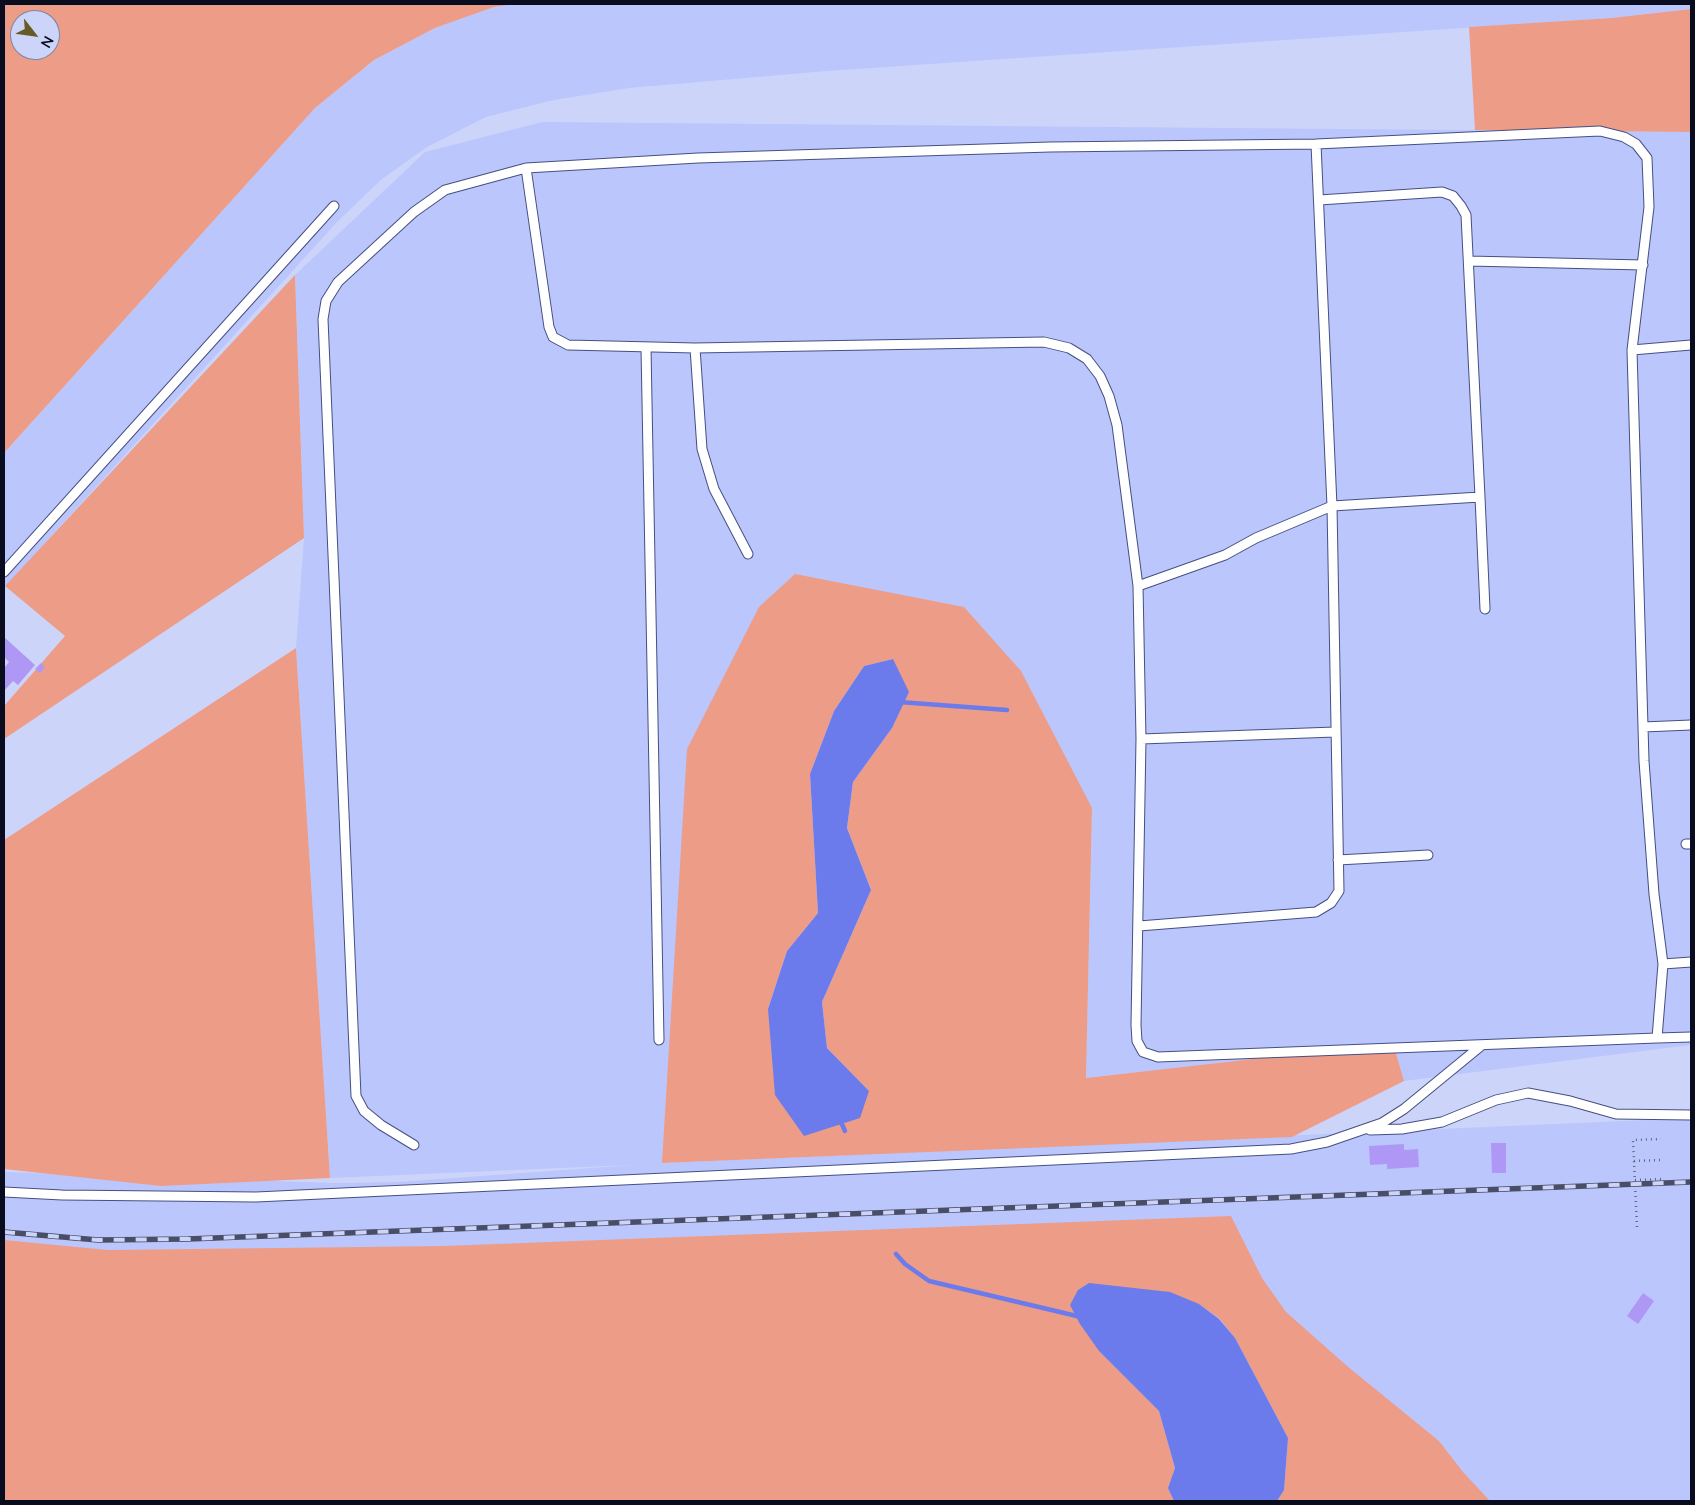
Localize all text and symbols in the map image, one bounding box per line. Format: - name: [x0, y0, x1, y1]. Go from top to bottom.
- north arrow: [10, 10, 60, 60]
- text: N: [38, 33, 58, 51]

